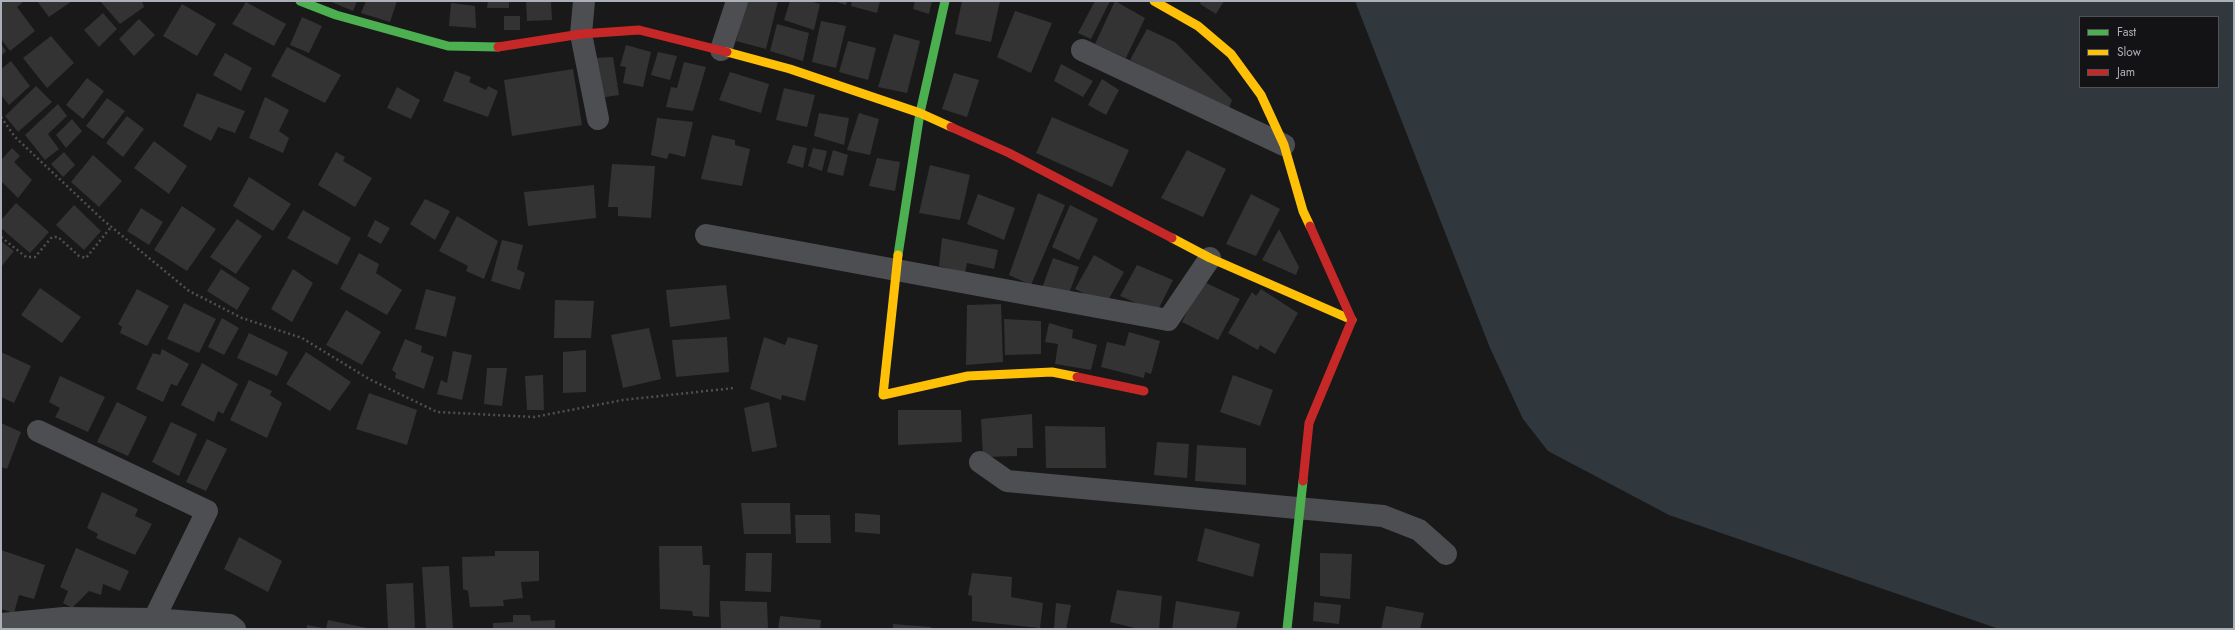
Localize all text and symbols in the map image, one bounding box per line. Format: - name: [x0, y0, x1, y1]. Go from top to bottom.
- legend: [2079, 16, 2219, 88]
- text: Fast: [2117, 23, 2136, 41]
- text: Slow: [2117, 43, 2141, 61]
- text: Jam: [2117, 63, 2135, 81]

